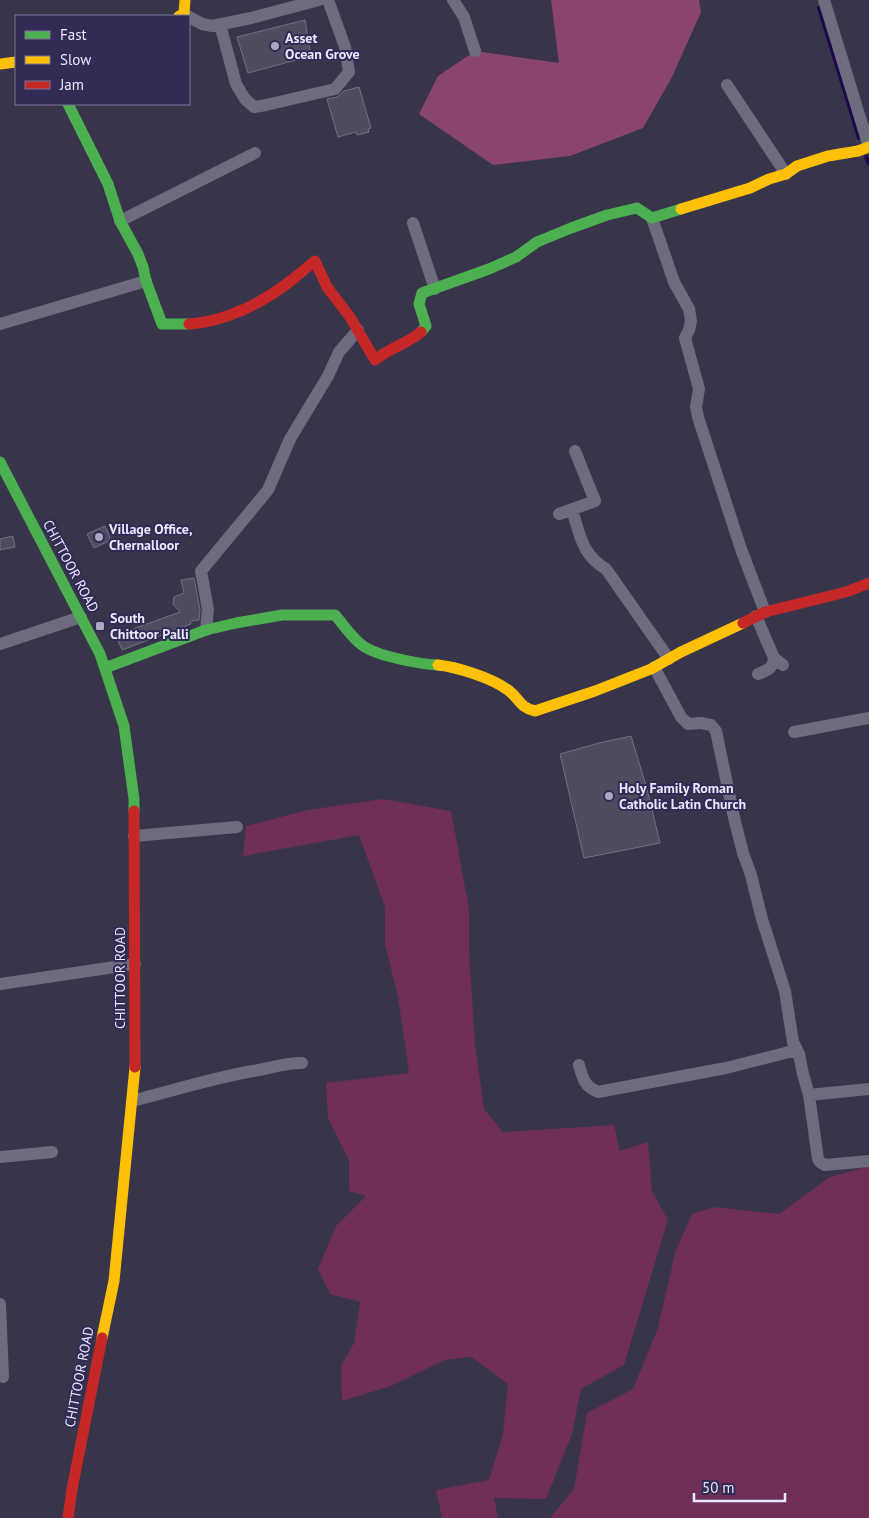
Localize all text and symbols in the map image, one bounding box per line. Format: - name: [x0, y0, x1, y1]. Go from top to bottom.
- legend: [15, 15, 190, 105]
- text: Fast: [60, 25, 87, 44]
- place label: Asset Ocean Grove: [285, 29, 360, 63]
- marker: Asset Ocean Grove: [269, 40, 281, 52]
- text: Slow: [60, 50, 91, 69]
- text: Jam: [59, 75, 84, 94]
- street label: CHITTOOR ROAD: [39, 517, 103, 615]
- place label: Village Office, Chernalloor: [108, 520, 192, 554]
- marker: Village Office, Chernalloor: [93, 531, 105, 543]
- place label: South Chittoor Palli: [110, 609, 189, 643]
- marker: South Chittoor Palli: [94, 620, 106, 632]
- place label: Holy Family Roman Catholic Latin Church: [619, 779, 746, 813]
- marker: Holy Family Roman Catholic Latin Church: [603, 790, 615, 802]
- street label: CHITTOOR ROAD: [111, 927, 129, 1029]
- street label: CHITTOOR ROAD: [60, 1325, 98, 1429]
- scale bar: [694, 1470, 785, 1502]
- text: 50 m: [702, 1478, 735, 1497]

